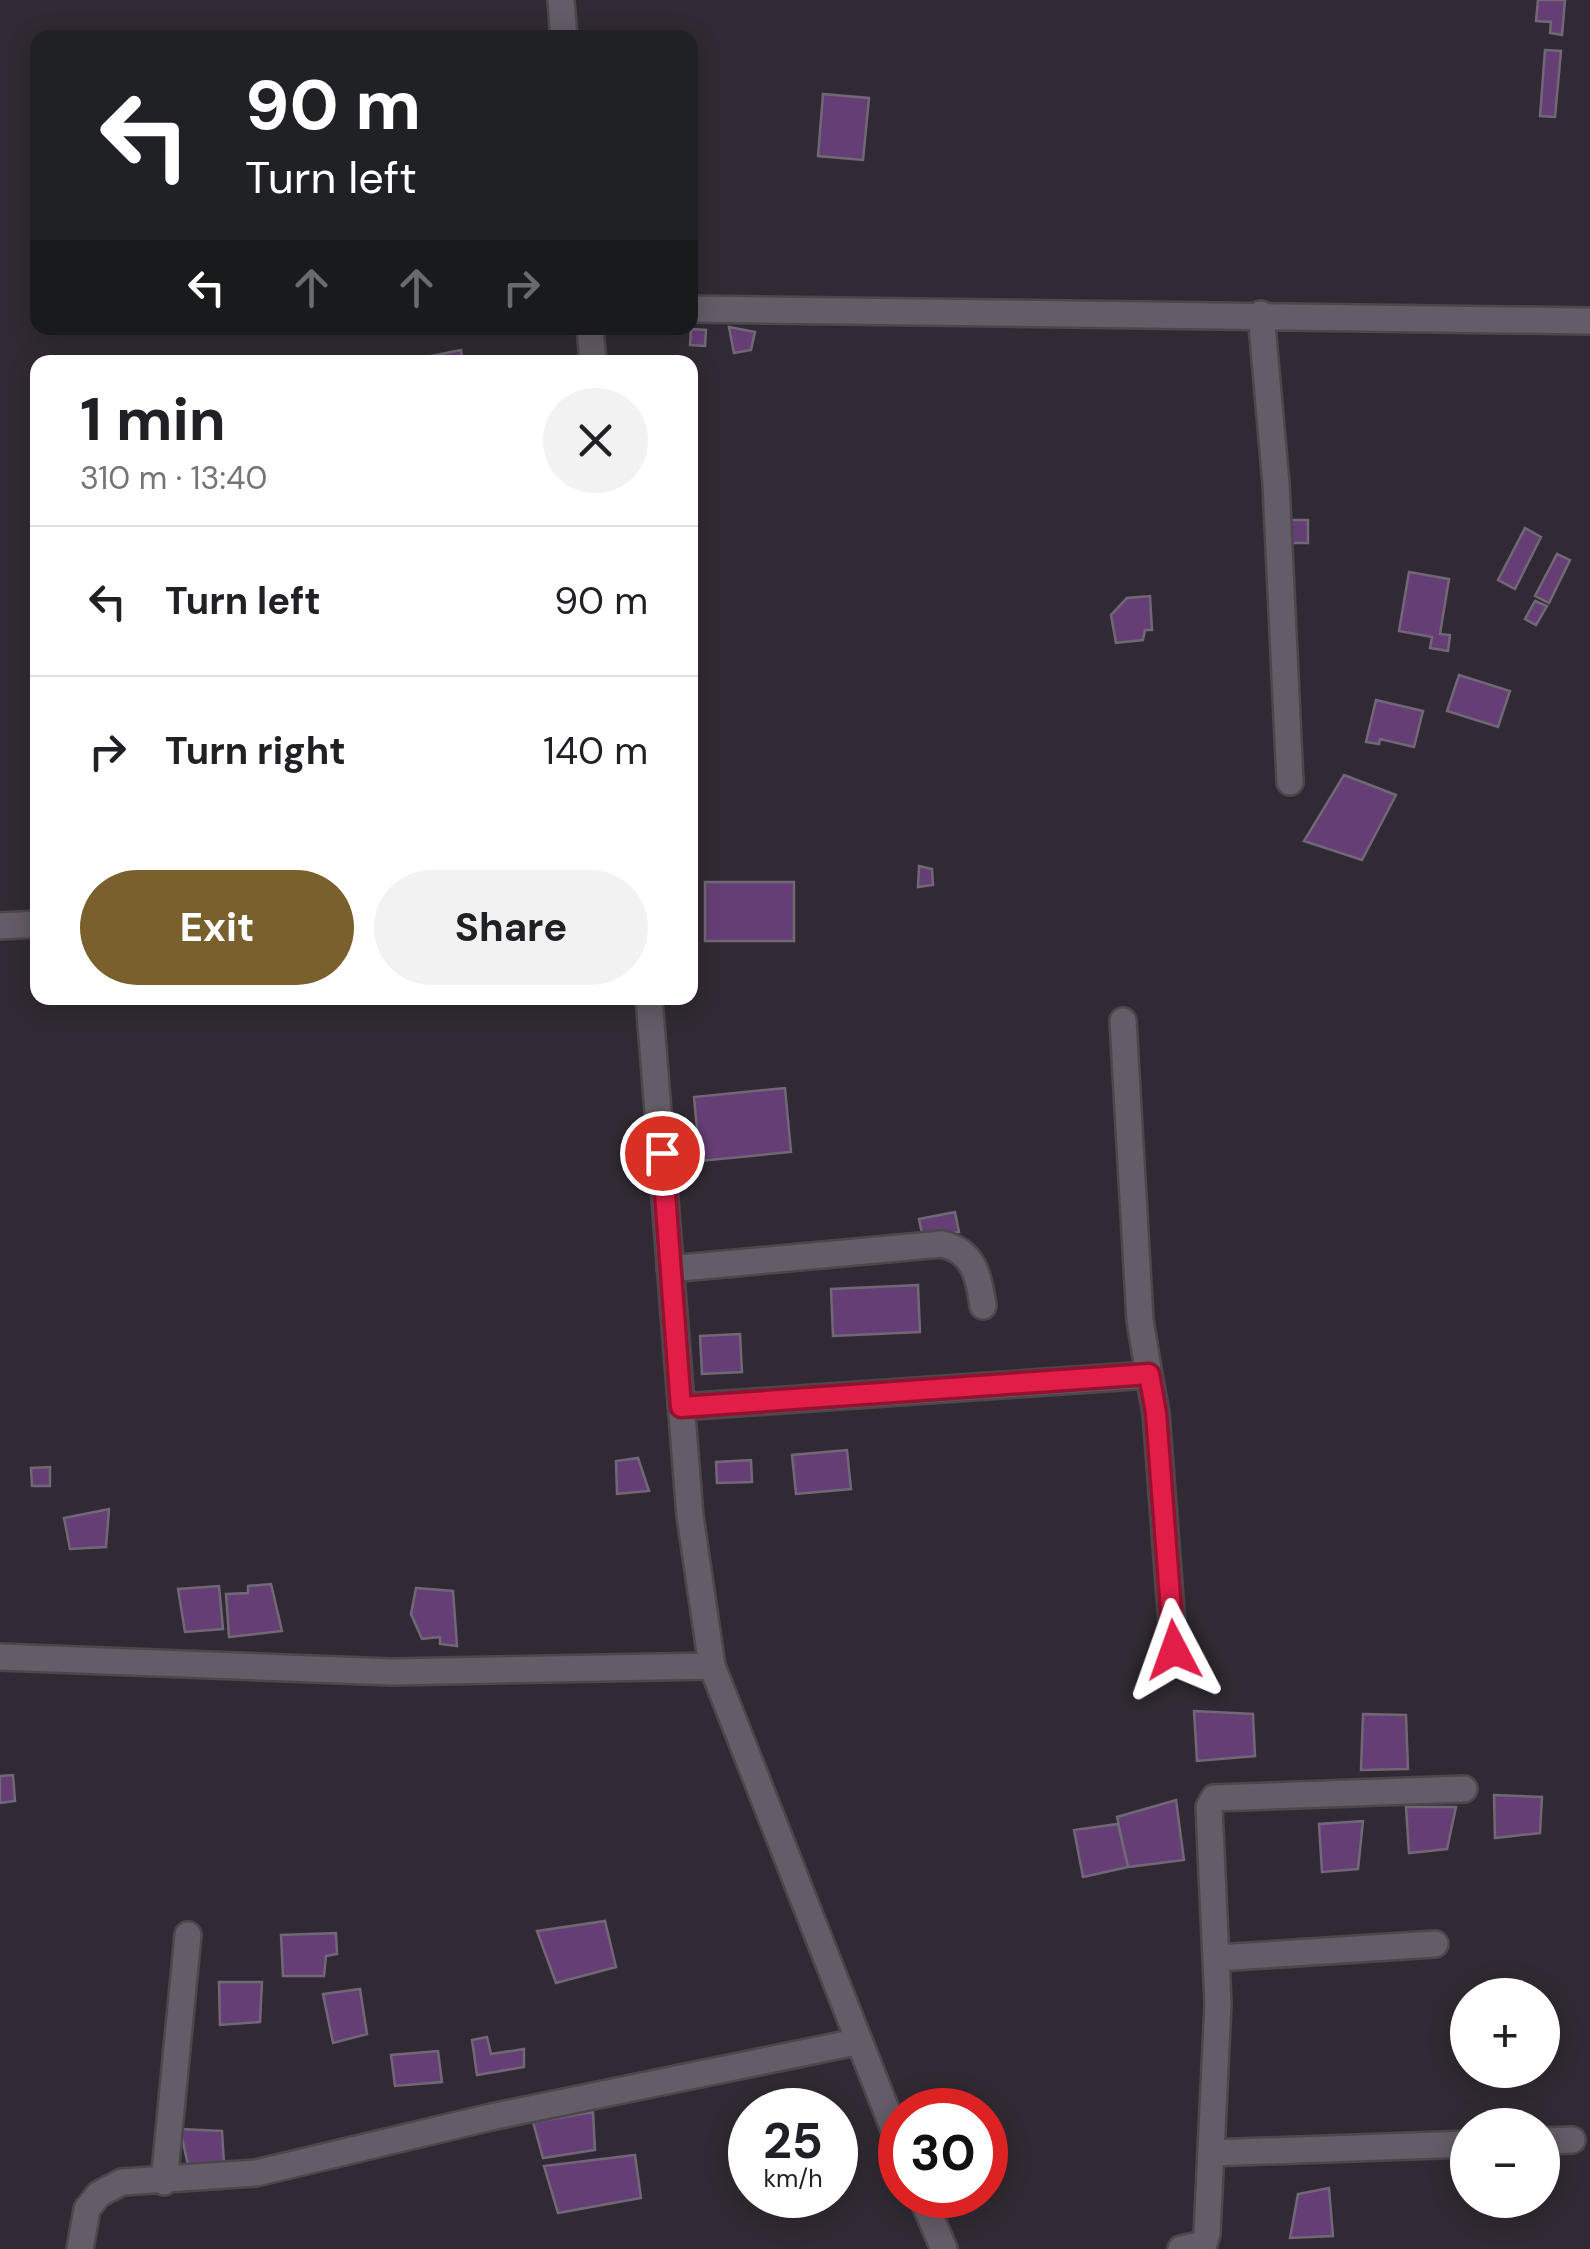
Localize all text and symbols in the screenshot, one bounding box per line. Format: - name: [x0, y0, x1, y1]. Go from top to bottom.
- text: 90 m: [245, 60, 421, 151]
- icon: left: [80, 70, 210, 200]
- text: Turn left: [245, 148, 417, 207]
- icon: left: [179, 260, 234, 315]
- icon: ahead: [284, 260, 339, 315]
- icon: ahead: [389, 260, 444, 315]
- icon: right: [494, 260, 549, 315]
- text: 1 min: [80, 380, 226, 459]
- button: close: [543, 388, 648, 493]
- text: 310 m · 13:40: [80, 457, 267, 499]
- icon: left: [80, 574, 135, 629]
- text: Turn left: [165, 576, 321, 626]
- text: 90 m: [554, 576, 648, 626]
- icon: right: [80, 724, 135, 779]
- text: Turn right: [165, 726, 346, 776]
- text: 140 m: [543, 726, 648, 776]
- button: Exit: [80, 870, 354, 985]
- button: Share: [374, 870, 648, 985]
- pin: [620, 1111, 705, 1196]
- icon: arrive: [635, 1126, 690, 1181]
- position arrow: [1122, 1598, 1226, 1702]
- map controls: [1450, 1978, 1560, 2218]
- button: +: [1450, 1978, 1560, 2088]
- speed limit sign: 30: [878, 2088, 1008, 2218]
- text: 25: [763, 2108, 823, 2174]
- button: −: [1450, 2108, 1560, 2218]
- text: km/h: [763, 2162, 823, 2195]

